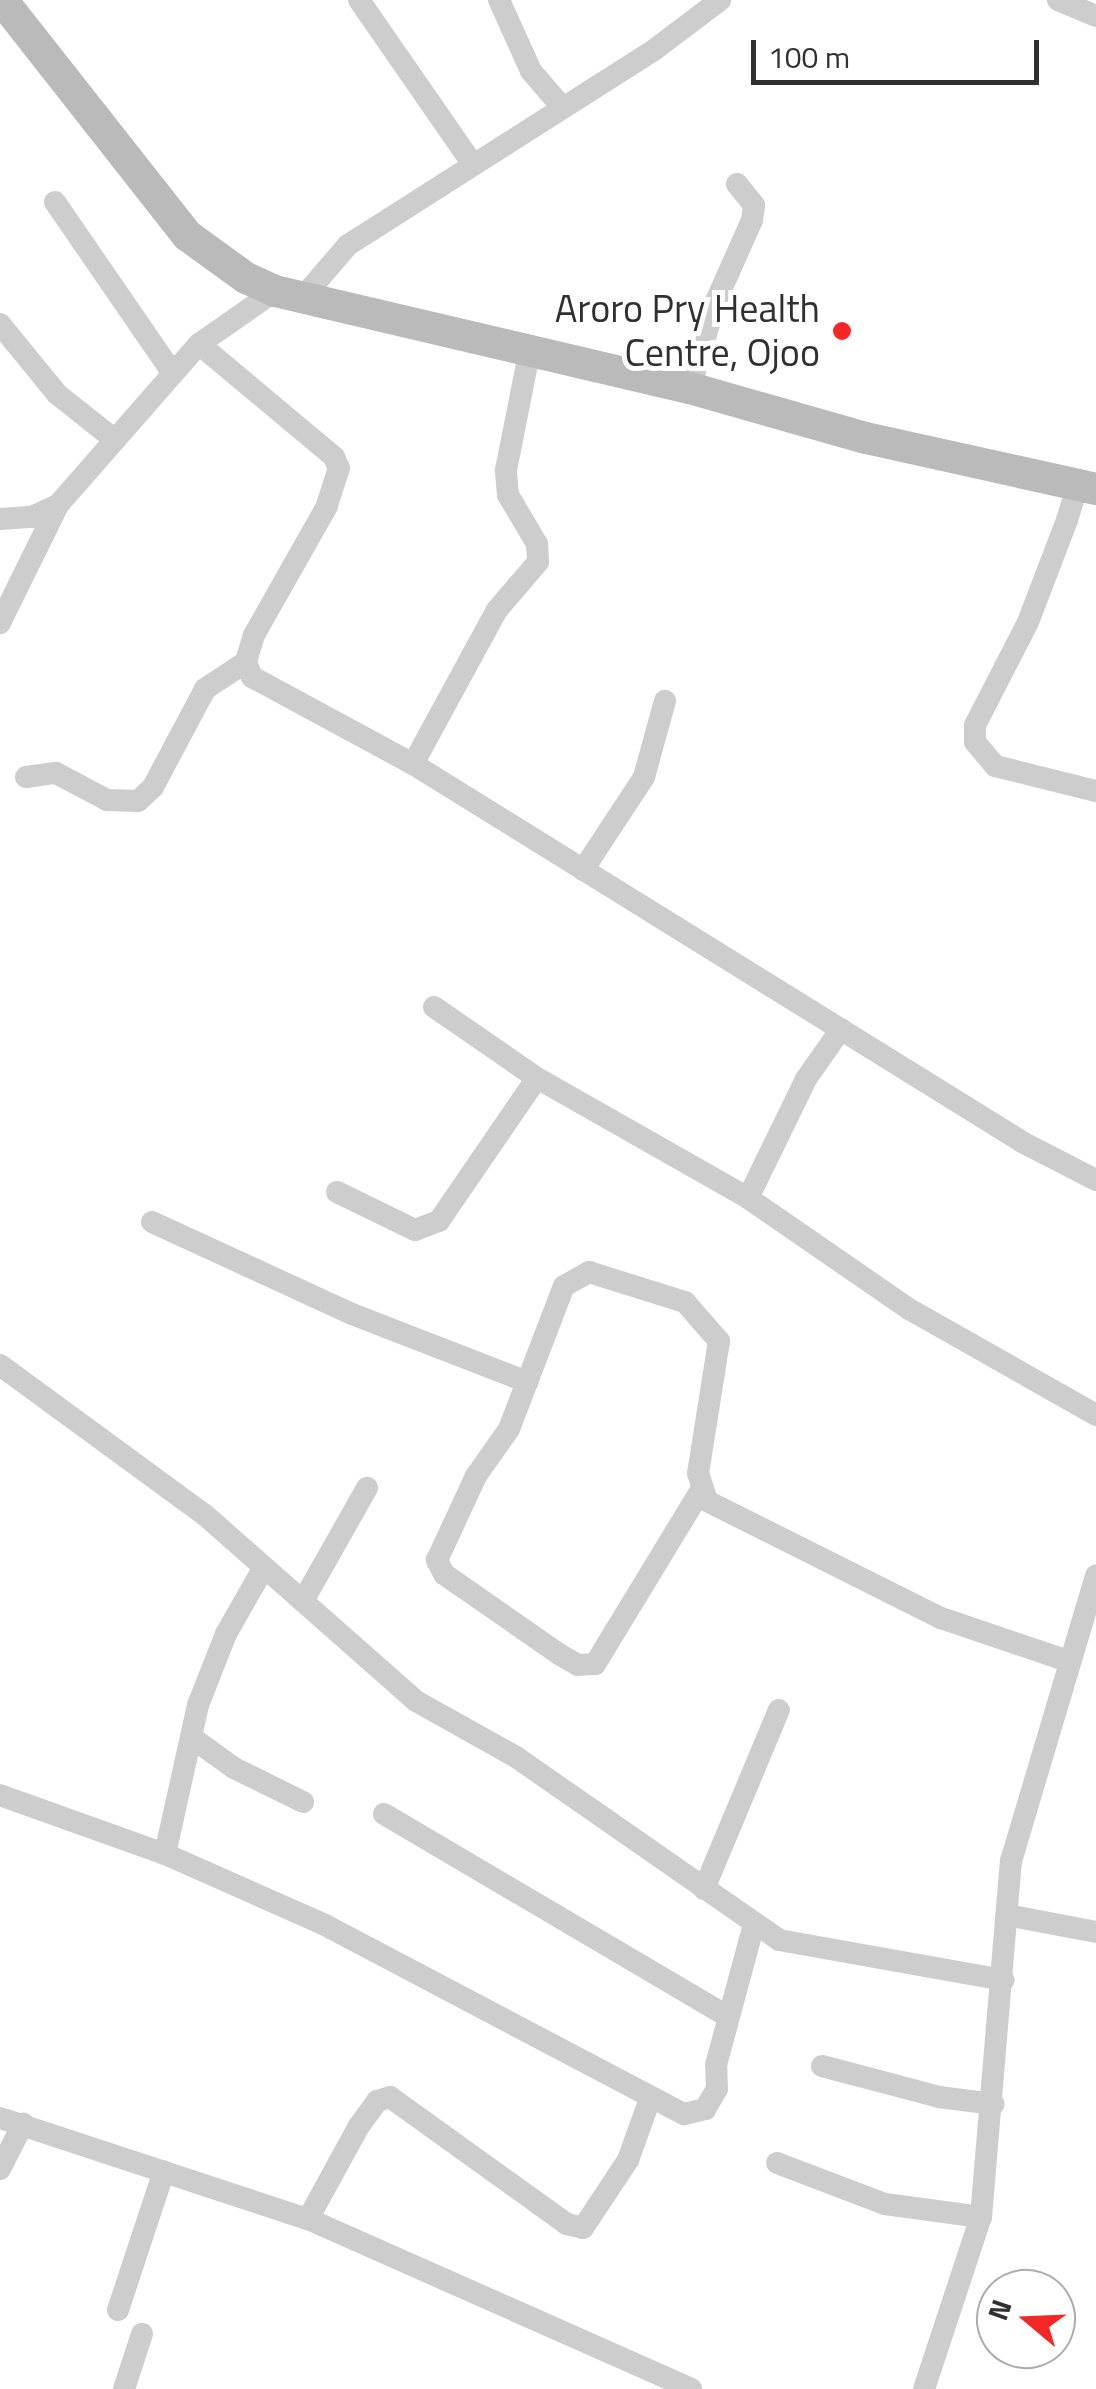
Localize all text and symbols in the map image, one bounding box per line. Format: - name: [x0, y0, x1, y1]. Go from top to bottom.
- scale bar: [756, 20, 1044, 82]
- text: 100 m: [768, 34, 850, 80]
- place label: Aroro Pry Health Centre, Ojoo: [555, 286, 820, 376]
- marker: Aroro Pry Health Centre, Ojoo: [829, 318, 855, 344]
- north arrow: [976, 2269, 1076, 2369]
- text: N: [976, 2294, 1023, 2326]

